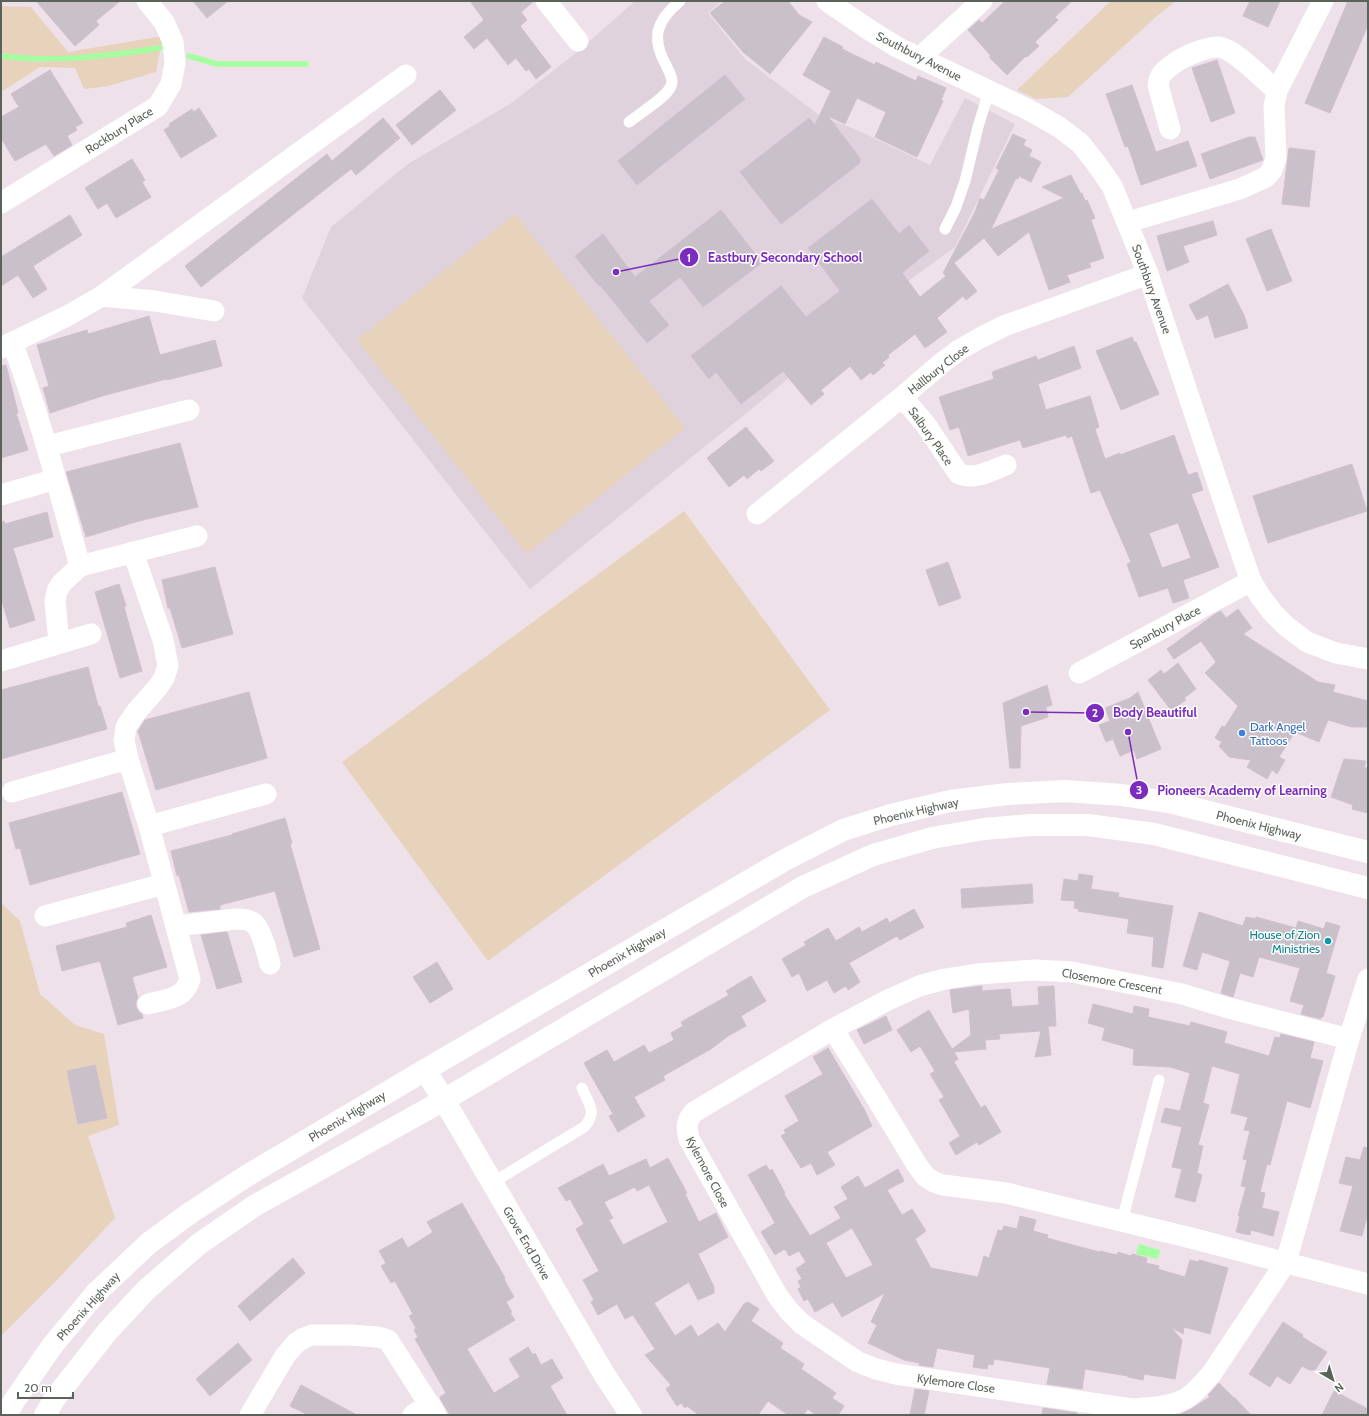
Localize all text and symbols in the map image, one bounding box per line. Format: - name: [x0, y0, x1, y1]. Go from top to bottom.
- street label: Southbury Avenue: [874, 28, 964, 84]
- street label: Rockbury Place: [82, 103, 156, 157]
- street label: Southbury Avenue: [1129, 242, 1175, 336]
- callout: Eastbury Secondary School: [679, 245, 870, 270]
- text: Eastbury Secondary School: [708, 249, 863, 265]
- text: 1: [687, 250, 691, 265]
- street label: Hallbury Close: [905, 341, 971, 397]
- street label: Salbury Place: [905, 404, 957, 468]
- street label: Spanbury Place: [1127, 602, 1203, 652]
- callout: Body Beautiful: [1085, 700, 1205, 725]
- text: Body Beautiful: [1113, 704, 1198, 720]
- text: 2: [1092, 705, 1098, 720]
- place label: Dark Angel Tattoos: [1250, 719, 1305, 748]
- marker: Dark Angel Tattoos: [1237, 728, 1247, 738]
- callout: Pioneers Academy of Learning: [1129, 778, 1334, 803]
- text: 3: [1136, 782, 1142, 797]
- text: Pioneers Academy of Learning: [1157, 782, 1327, 798]
- street label: Phoenix Highway: [872, 794, 960, 828]
- street label: Phoenix Highway: [1215, 807, 1303, 843]
- street label: Phoenix Highway: [585, 924, 669, 980]
- place label: House of Zion Ministries: [1249, 927, 1320, 956]
- marker: House of Zion Ministries: [1323, 936, 1333, 946]
- street label: Closemore Crescent: [1061, 965, 1163, 997]
- street label: Phoenix Highway: [306, 1087, 388, 1145]
- street label: Kylemore Close: [683, 1134, 733, 1210]
- street label: Grove End Drive: [500, 1204, 554, 1282]
- street label: Phoenix Highway: [53, 1269, 123, 1343]
- north arrow: [1313, 1360, 1353, 1400]
- street label: Kylemore Close: [916, 1370, 996, 1396]
- scale bar: [18, 1374, 73, 1400]
- text: 20 m: [24, 1380, 52, 1395]
- text: N: [1332, 1380, 1347, 1396]

